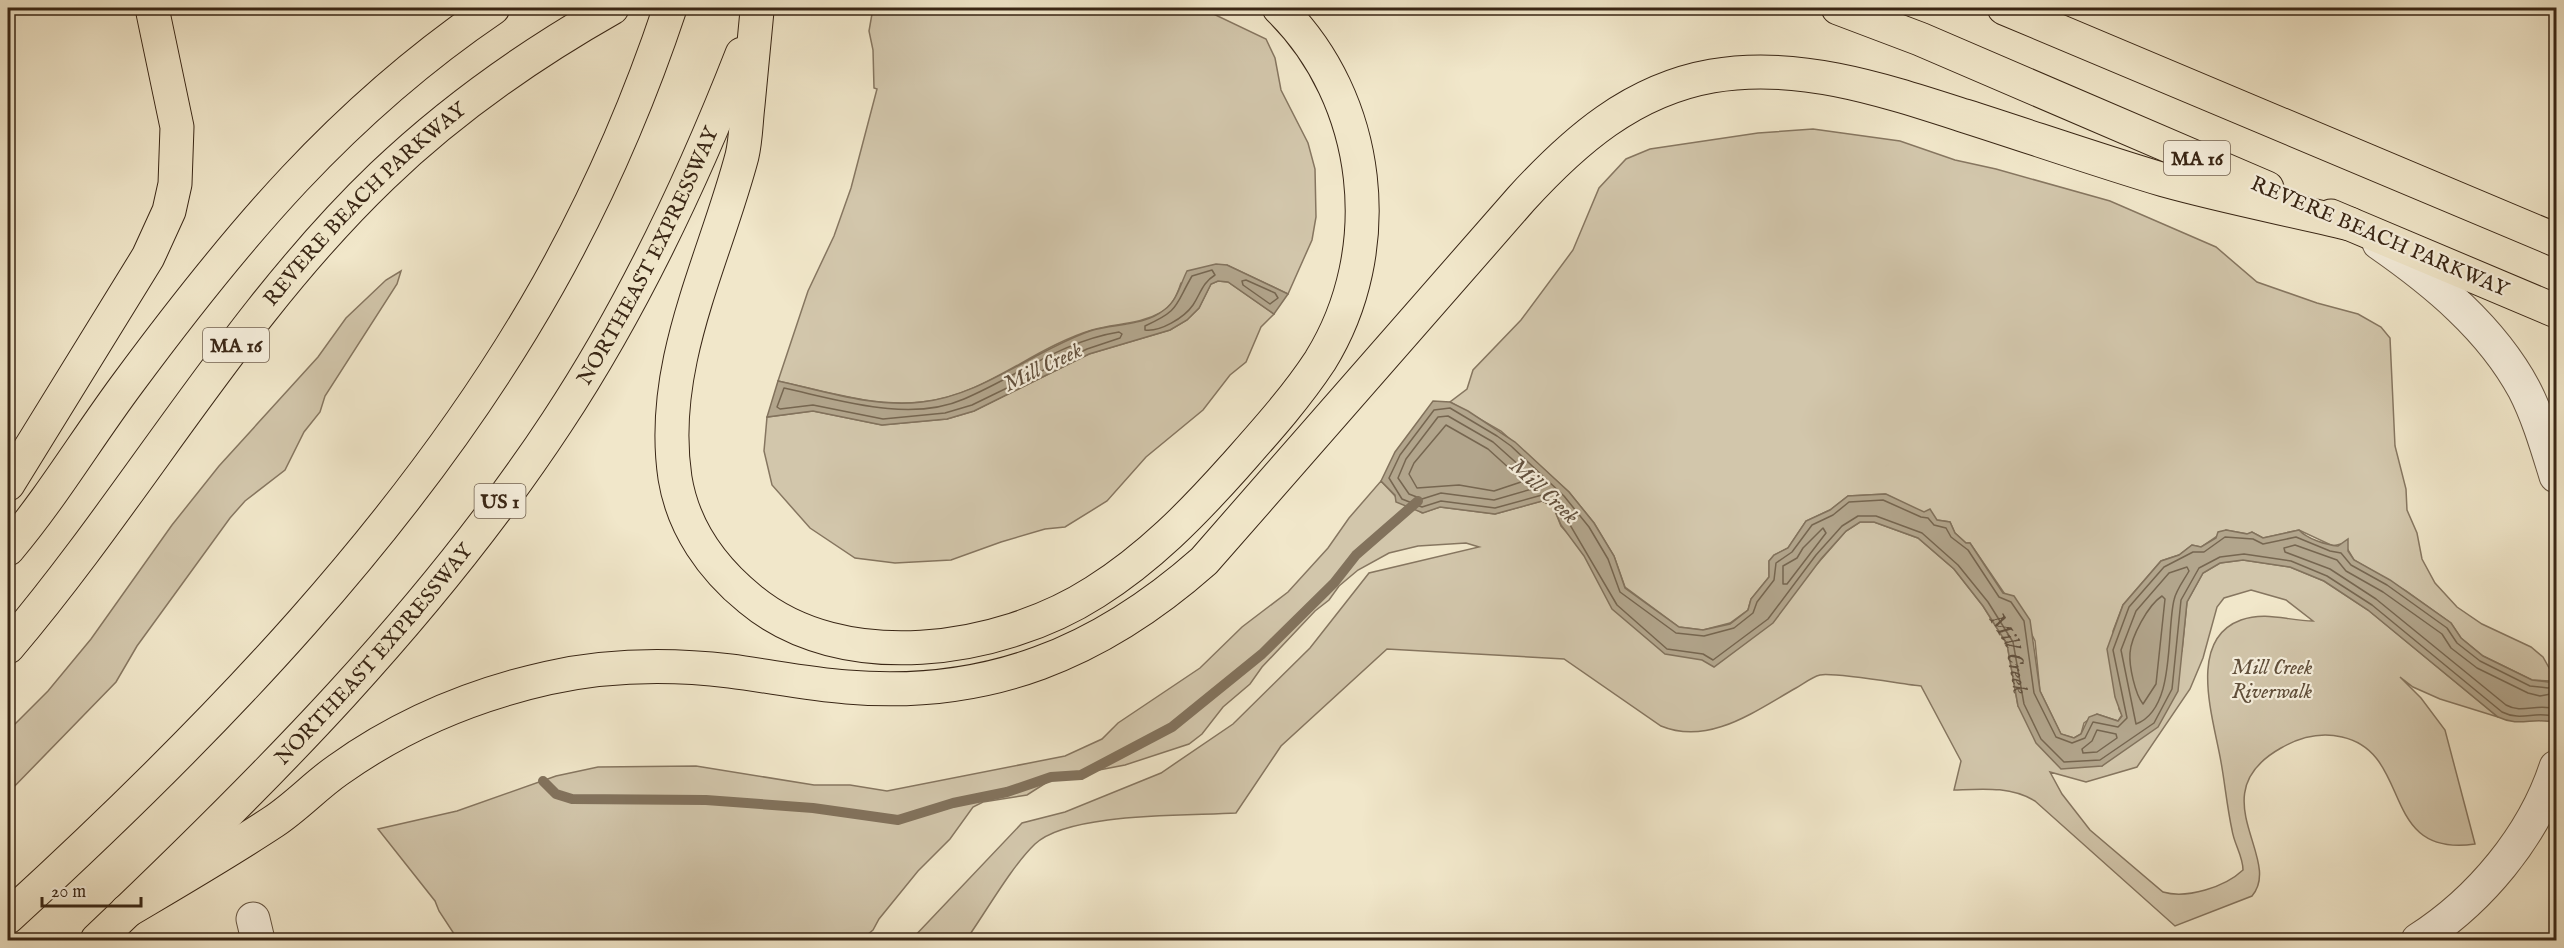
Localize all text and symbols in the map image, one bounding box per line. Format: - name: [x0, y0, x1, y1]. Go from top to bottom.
- street label: REVERE BEACH PARKWAY: [258, 96, 473, 312]
- street label: NORTHEAST EXPRESSWAY: [572, 122, 726, 391]
- road number: MA 16: [2164, 141, 2230, 175]
- street label: REVERE BEACH PARKWAY: [2246, 171, 2514, 305]
- road number: MA 16: [203, 328, 269, 362]
- water label: Mill Creek: [999, 337, 1087, 399]
- water label: Mill Creek: [1503, 452, 1584, 531]
- road number: US 1: [474, 484, 526, 518]
- street label: NORTHEAST EXPRESSWAY: [270, 537, 480, 772]
- water label: Mill Creek: [1982, 608, 2034, 696]
- park label: Mill Creek Riverwalk: [2232, 655, 2313, 706]
- scale bar: [42, 870, 141, 908]
- text: 20 m: [51, 881, 86, 904]

